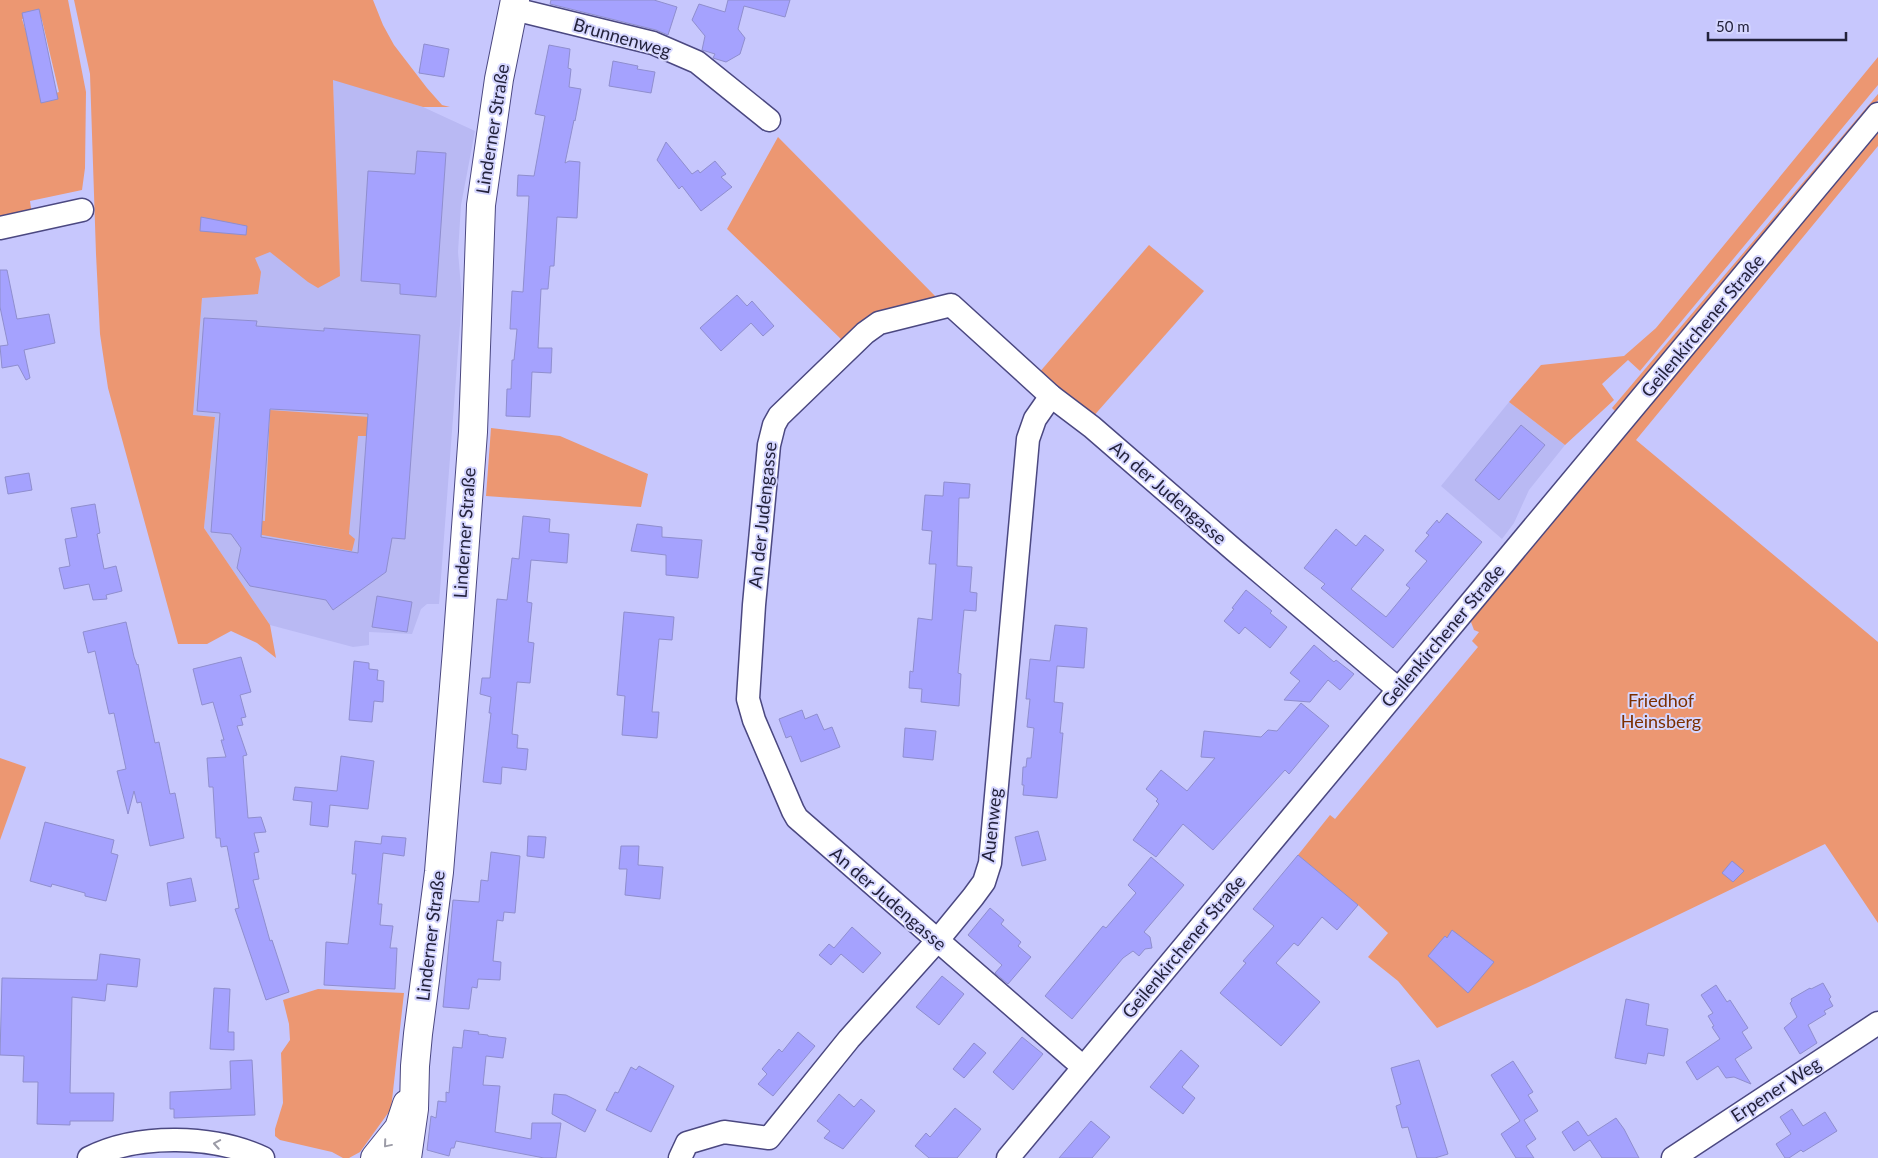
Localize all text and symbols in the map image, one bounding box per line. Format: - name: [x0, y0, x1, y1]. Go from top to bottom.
- scale bar: [1708, 10, 1846, 42]
- street label: Brunnenweg: [571, 13, 674, 61]
- text: 50 m: [1716, 17, 1750, 35]
- street label: Linderner Straße: [471, 62, 513, 195]
- street label: Geilenkirchener Straße: [1636, 249, 1768, 401]
- street label: An der Judengasse: [1106, 436, 1231, 549]
- street label: An der Judengasse: [743, 441, 781, 589]
- street label: Linderner Straße: [448, 467, 480, 599]
- street label: Geilenkirchener Straße: [1376, 559, 1508, 711]
- park label: Friedhof Heinsberg: [1621, 689, 1701, 732]
- street label: Auenweg: [976, 787, 1006, 863]
- street label: An der Judengasse: [826, 842, 951, 955]
- street label: Linderner Straße: [411, 869, 449, 1002]
- street label: Geilenkirchener Straße: [1117, 870, 1249, 1022]
- street label: Erpener Weg: [1726, 1052, 1825, 1126]
- one-way arrow: [384, 1138, 393, 1147]
- one-way arrow: [212, 1139, 221, 1149]

